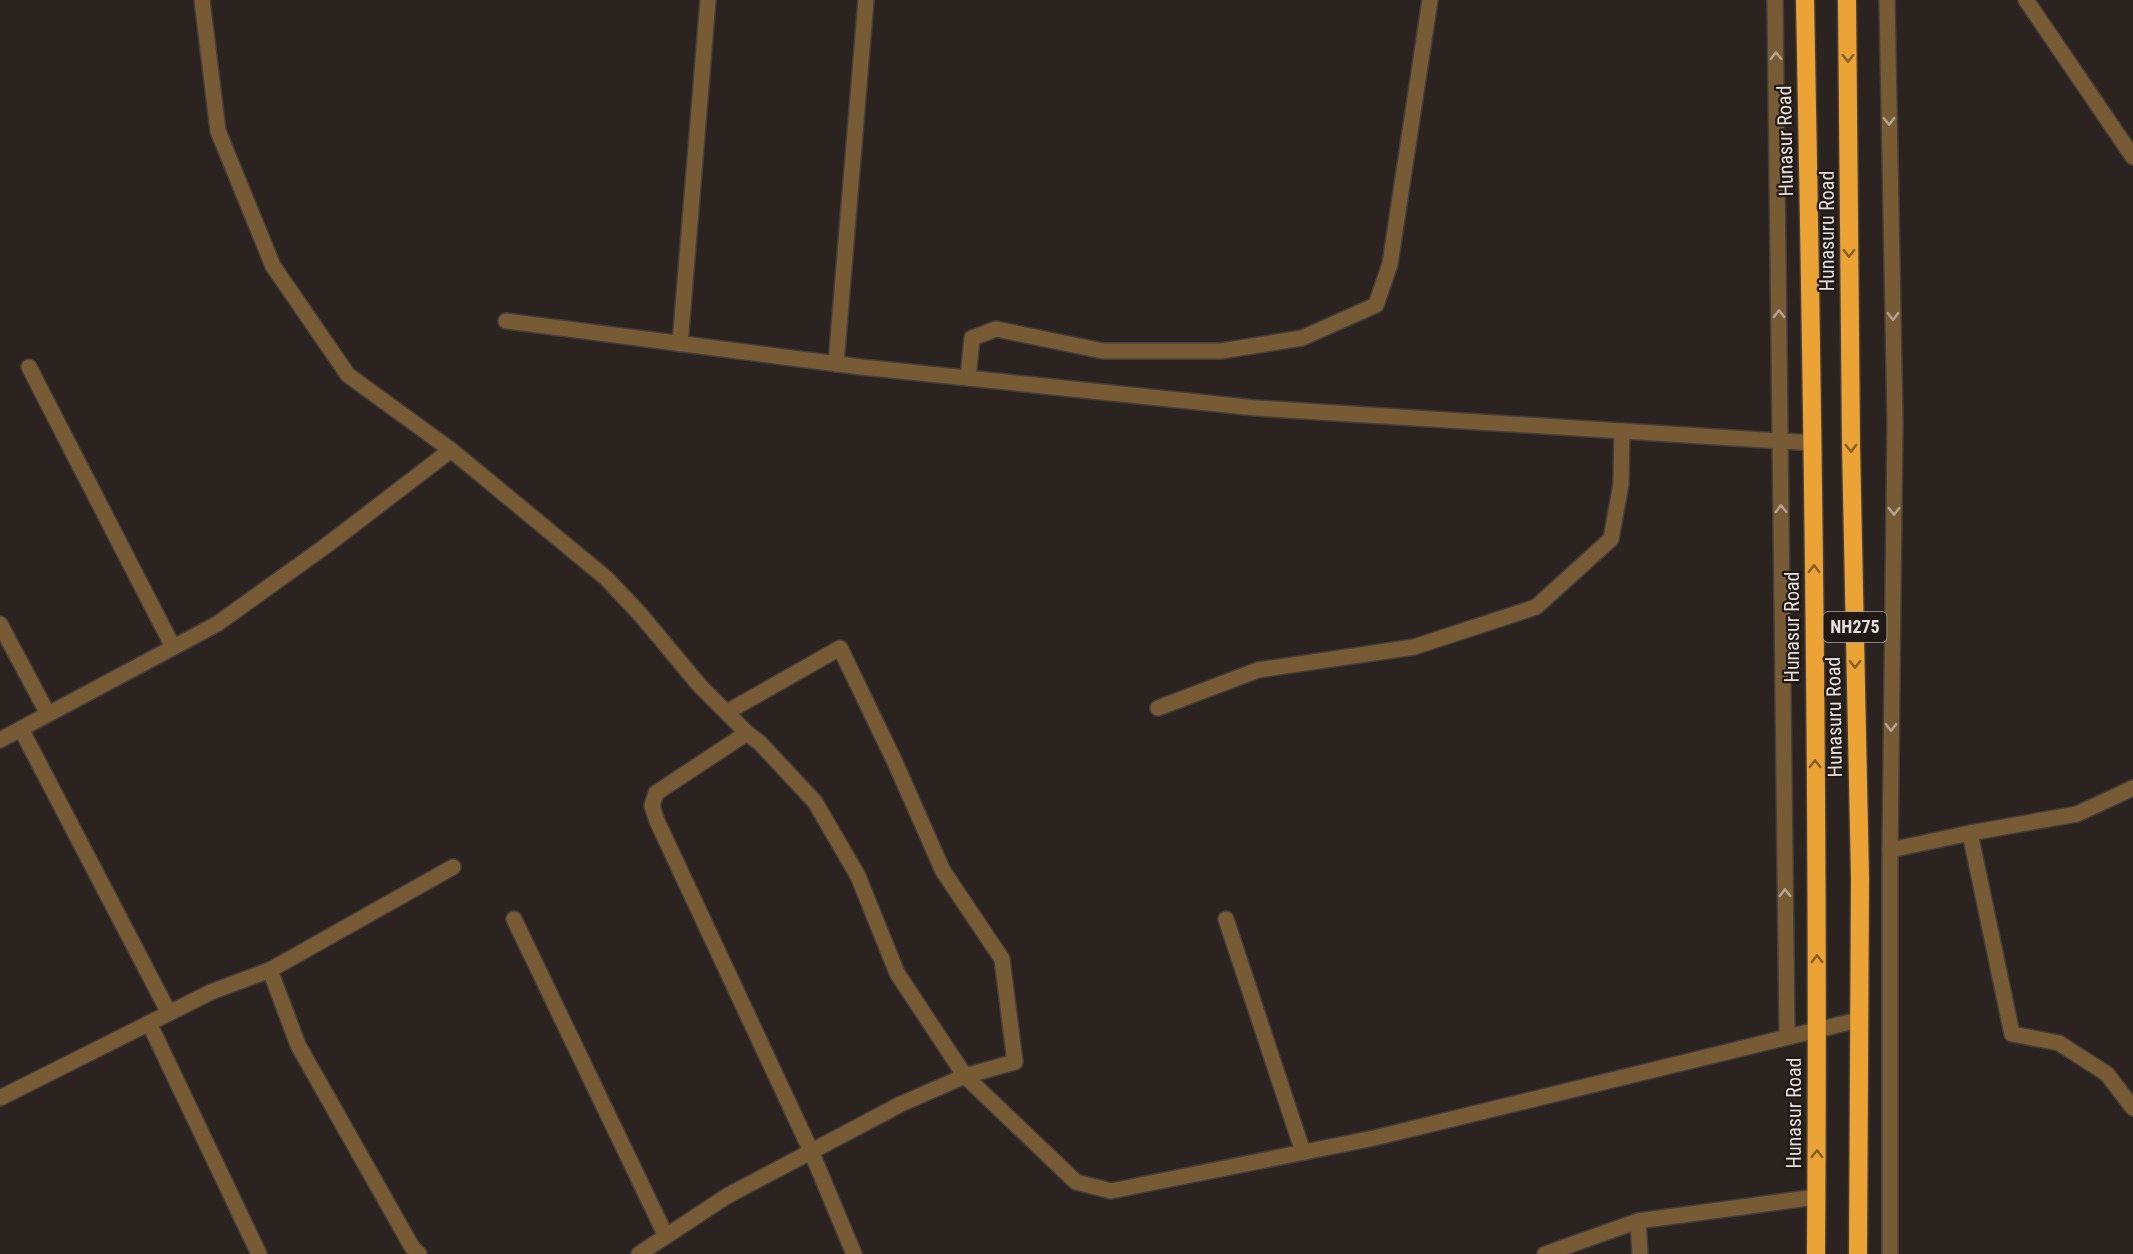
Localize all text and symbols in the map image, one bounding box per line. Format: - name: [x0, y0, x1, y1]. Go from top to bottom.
- one-way arrow: [1770, 52, 1782, 61]
- one-way arrow: [1842, 54, 1854, 63]
- street label: Hunasur Road: [1772, 85, 1798, 197]
- one-way arrow: [1883, 117, 1895, 126]
- street label: Hunasuru Road: [1815, 171, 1839, 291]
- one-way arrow: [1843, 249, 1855, 258]
- one-way arrow: [1773, 310, 1785, 319]
- one-way arrow: [1887, 312, 1899, 321]
- one-way arrow: [1845, 444, 1857, 453]
- one-way arrow: [1775, 505, 1787, 514]
- one-way arrow: [1887, 507, 1900, 516]
- one-way arrow: [1808, 564, 1820, 573]
- street label: Hunasur Road: [1780, 572, 1804, 682]
- road number: NH275: [1824, 612, 1886, 642]
- street label: Hunasuru Road: [1821, 656, 1847, 778]
- one-way arrow: [1849, 660, 1862, 669]
- one-way arrow: [1885, 723, 1897, 732]
- one-way arrow: [1809, 759, 1821, 768]
- one-way arrow: [1779, 889, 1791, 898]
- one-way arrow: [1811, 954, 1823, 963]
- street label: Hunasur Road: [1782, 1058, 1806, 1168]
- one-way arrow: [1810, 1149, 1823, 1158]

